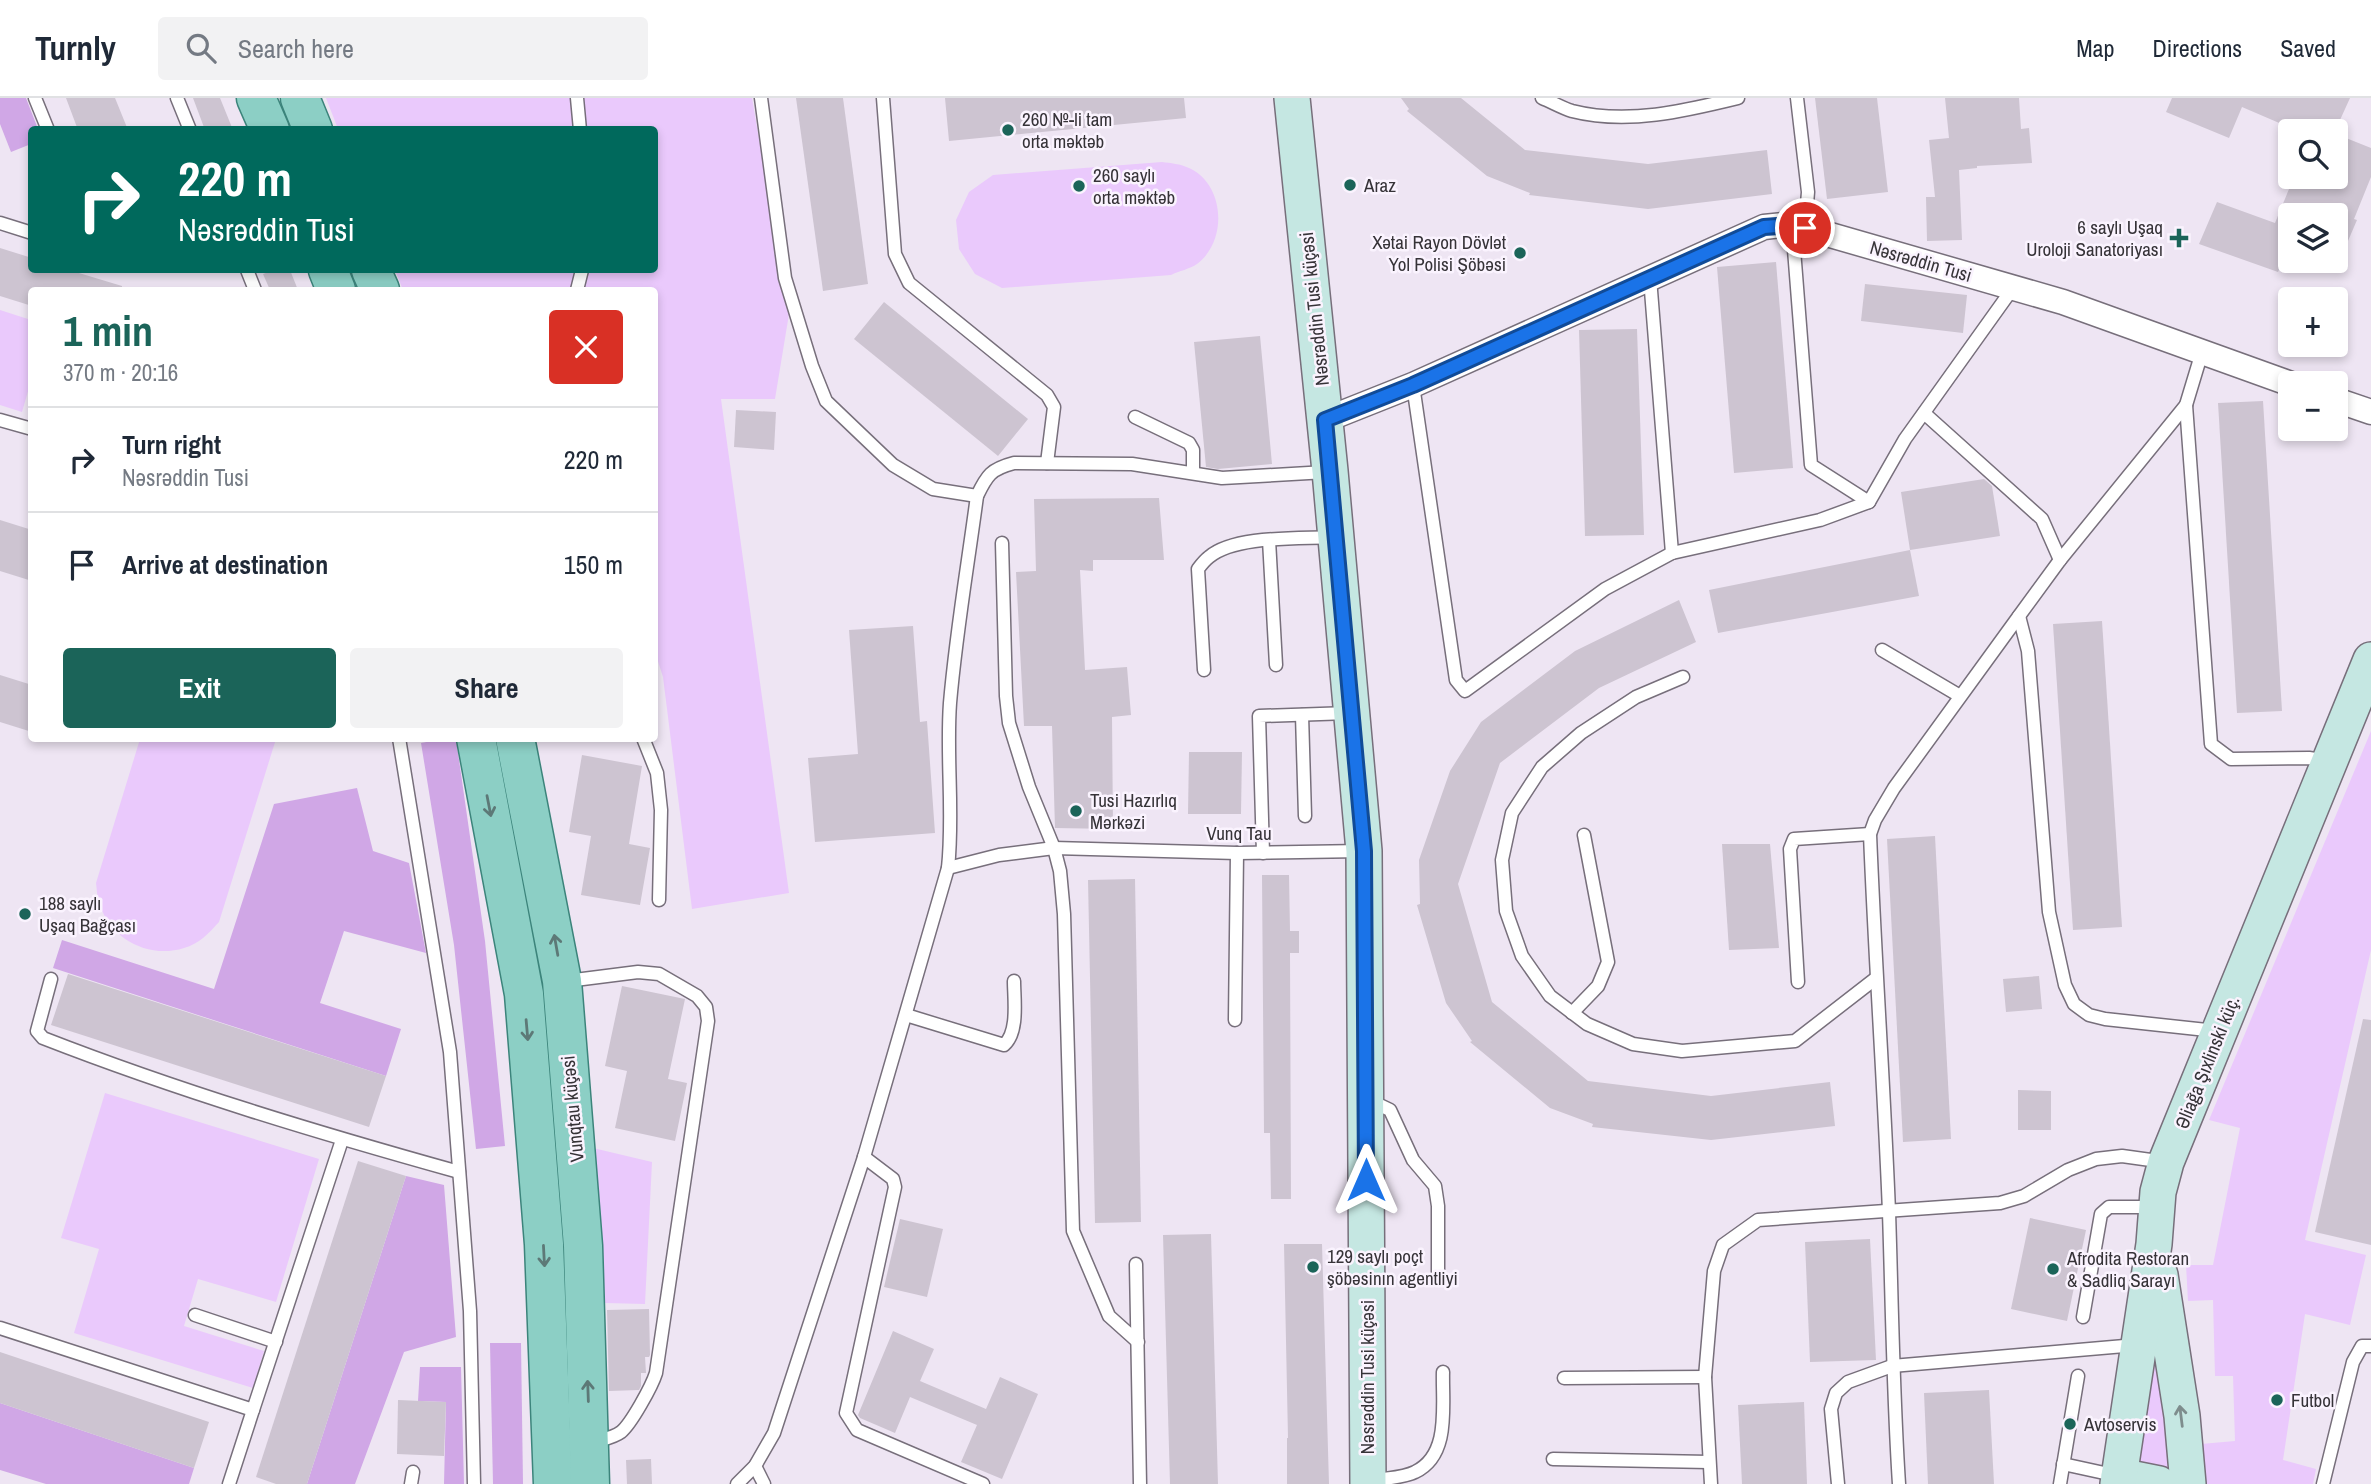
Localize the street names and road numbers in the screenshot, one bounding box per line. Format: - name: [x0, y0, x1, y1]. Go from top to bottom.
- street label: Nəsrəddin Tusi küçəsi: [1293, 231, 1335, 387]
- street label: Nəsrəddin Tusi: [1867, 234, 1975, 288]
- street label: Vunq Tau: [1206, 820, 1272, 846]
- street label: Əliağa Şıxlinski küç.: [2168, 992, 2246, 1132]
- street label: Vunqtau küçəsi: [554, 1055, 590, 1163]
- street label: Nəsrəddin Tusi küçəsi: [1354, 1300, 1380, 1454]

